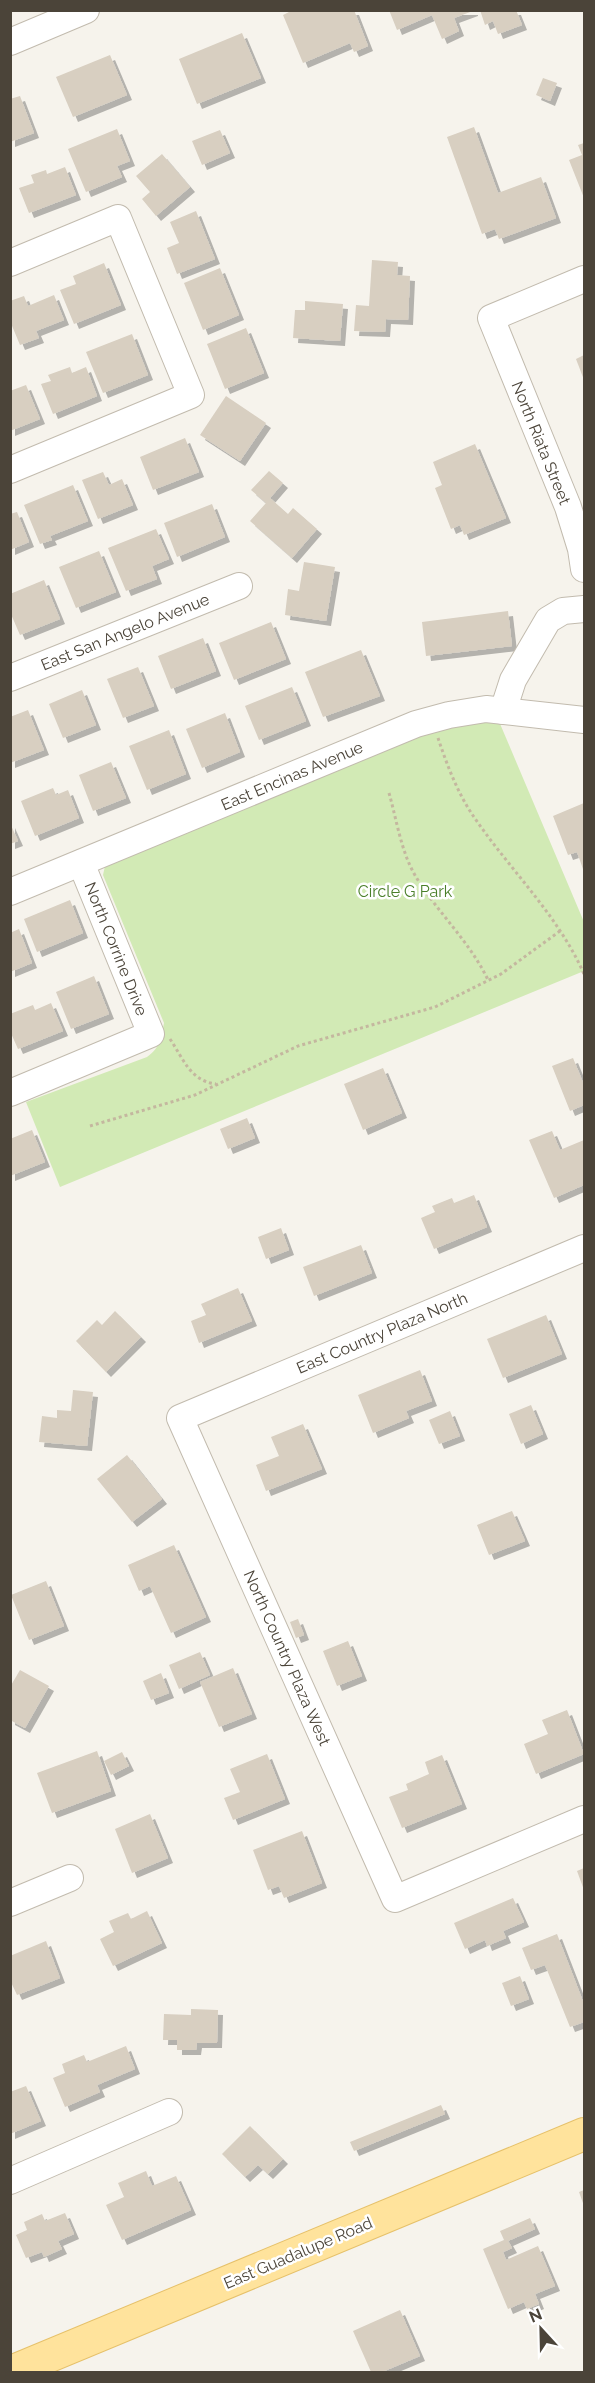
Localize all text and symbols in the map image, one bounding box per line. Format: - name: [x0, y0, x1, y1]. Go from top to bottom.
- street label: North Riata Street: [508, 379, 575, 508]
- street label: East San Angelo Avenue: [38, 589, 212, 675]
- street label: East Encinas Avenue: [218, 737, 366, 815]
- street label: North Corrine Drive: [81, 879, 151, 1019]
- park label: Circle G Park: [358, 882, 453, 901]
- street label: East Country Plaza North: [294, 1288, 470, 1378]
- street label: North Country Plaza West: [240, 1567, 335, 1749]
- street label: East Guadalupe Road: [221, 2213, 375, 2293]
- north arrow: [511, 2299, 571, 2359]
- text: N: [526, 2304, 545, 2327]

